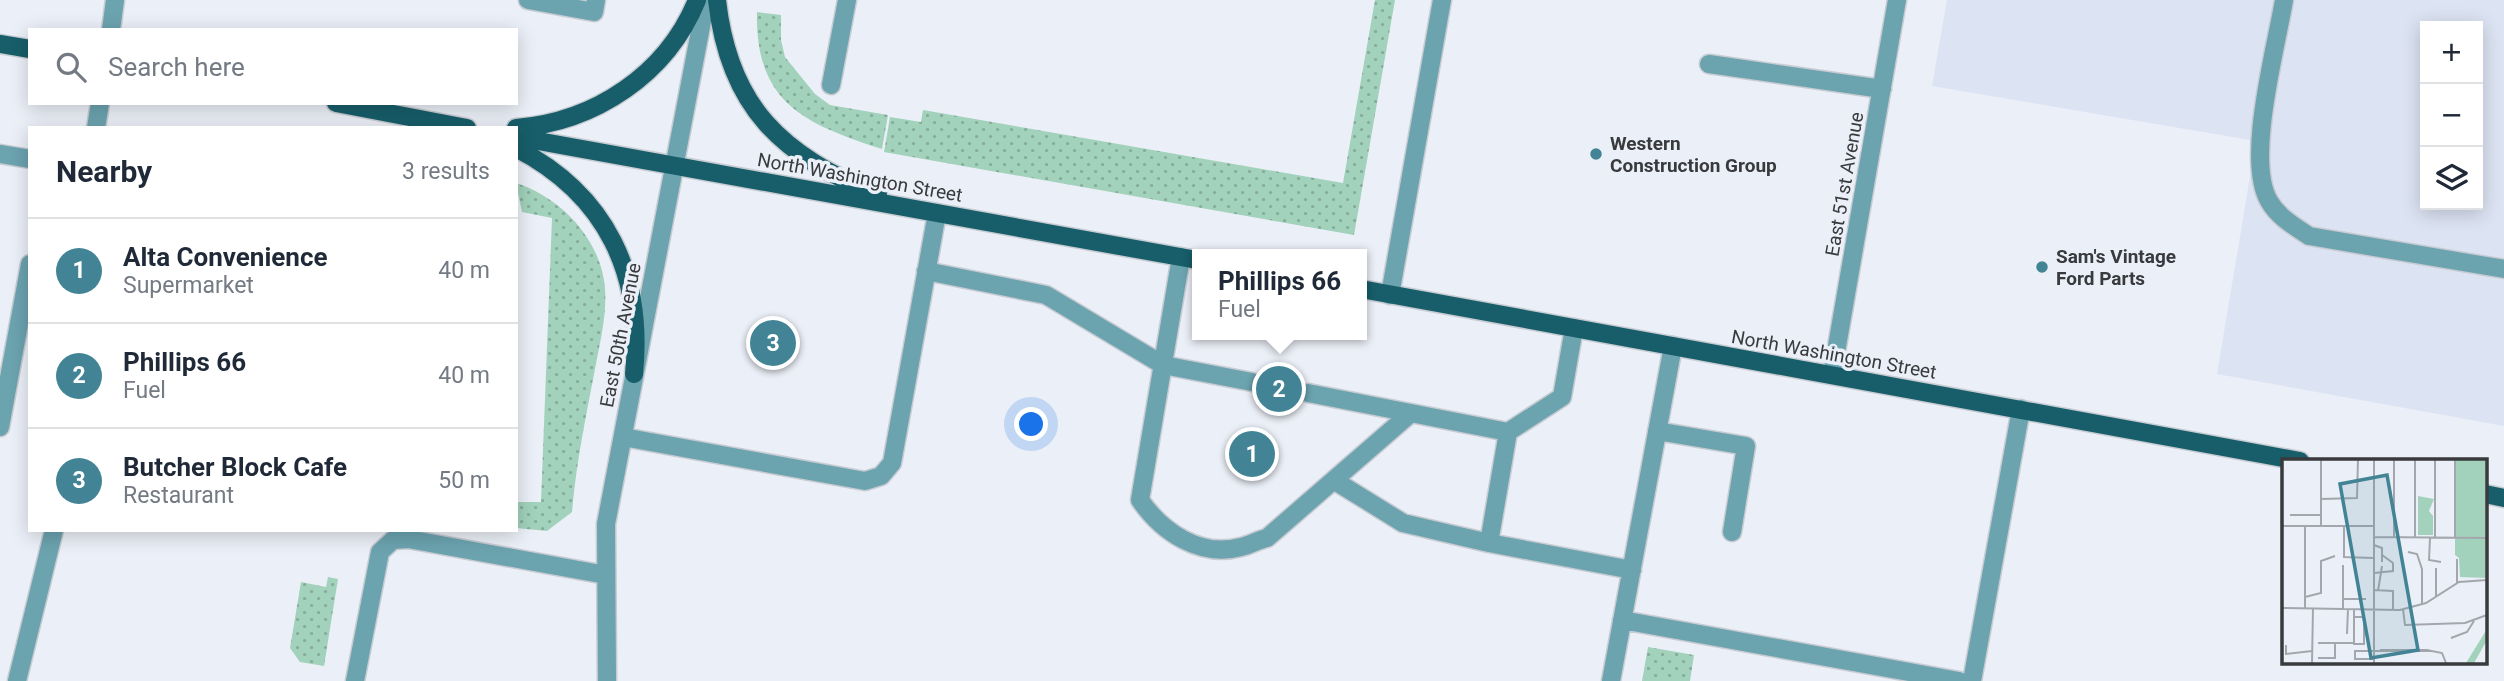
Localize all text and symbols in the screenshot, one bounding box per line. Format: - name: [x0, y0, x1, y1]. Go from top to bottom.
- map controls: [2420, 21, 2483, 210]
- button: +: [2420, 21, 2483, 84]
- search box: [28, 28, 518, 105]
- icon: search: [52, 48, 90, 86]
- text: Search here: [108, 52, 245, 82]
- button: −: [2420, 84, 2483, 147]
- street label: East 51st Avenue: [1820, 110, 1869, 258]
- place label: Western Construction Group: [1610, 132, 1777, 177]
- marker: Western Construction Group: [1588, 146, 1604, 162]
- button: layers: [2420, 147, 2483, 210]
- street label: North Washington Street: [756, 148, 964, 207]
- text: Nearby: [56, 154, 152, 189]
- text: 3 results: [402, 158, 490, 185]
- text: Alta Convenience: [123, 242, 327, 272]
- place label: Sam's Vintage Ford Parts: [2056, 245, 2176, 290]
- popup: [1192, 249, 1367, 340]
- text: 1: [72, 257, 86, 284]
- text: 40 m: [438, 257, 490, 284]
- marker: Sam's Vintage Ford Parts: [2034, 259, 2050, 275]
- street label: East 50th Avenue: [595, 261, 646, 409]
- text: Phillips 66: [1218, 266, 1341, 296]
- text: Supermarket: [123, 272, 254, 299]
- text: Fuel: [1218, 296, 1261, 323]
- pin: 3: [750, 317, 796, 369]
- street label: North Washington Street: [1730, 325, 1938, 384]
- text: Phillips 66: [123, 347, 246, 377]
- text: 2: [72, 362, 86, 389]
- text: 40 m: [438, 362, 490, 389]
- pin: 2: [1256, 363, 1302, 415]
- text: Fuel: [123, 377, 166, 404]
- your location: [1014, 407, 1048, 441]
- pin: 1: [1229, 428, 1275, 480]
- text: Butcher Block Cafe: [123, 452, 347, 482]
- inset map: [2282, 459, 2486, 664]
- text: 3: [72, 467, 86, 494]
- text: 50 m: [438, 467, 490, 494]
- text: Restaurant: [123, 482, 234, 509]

